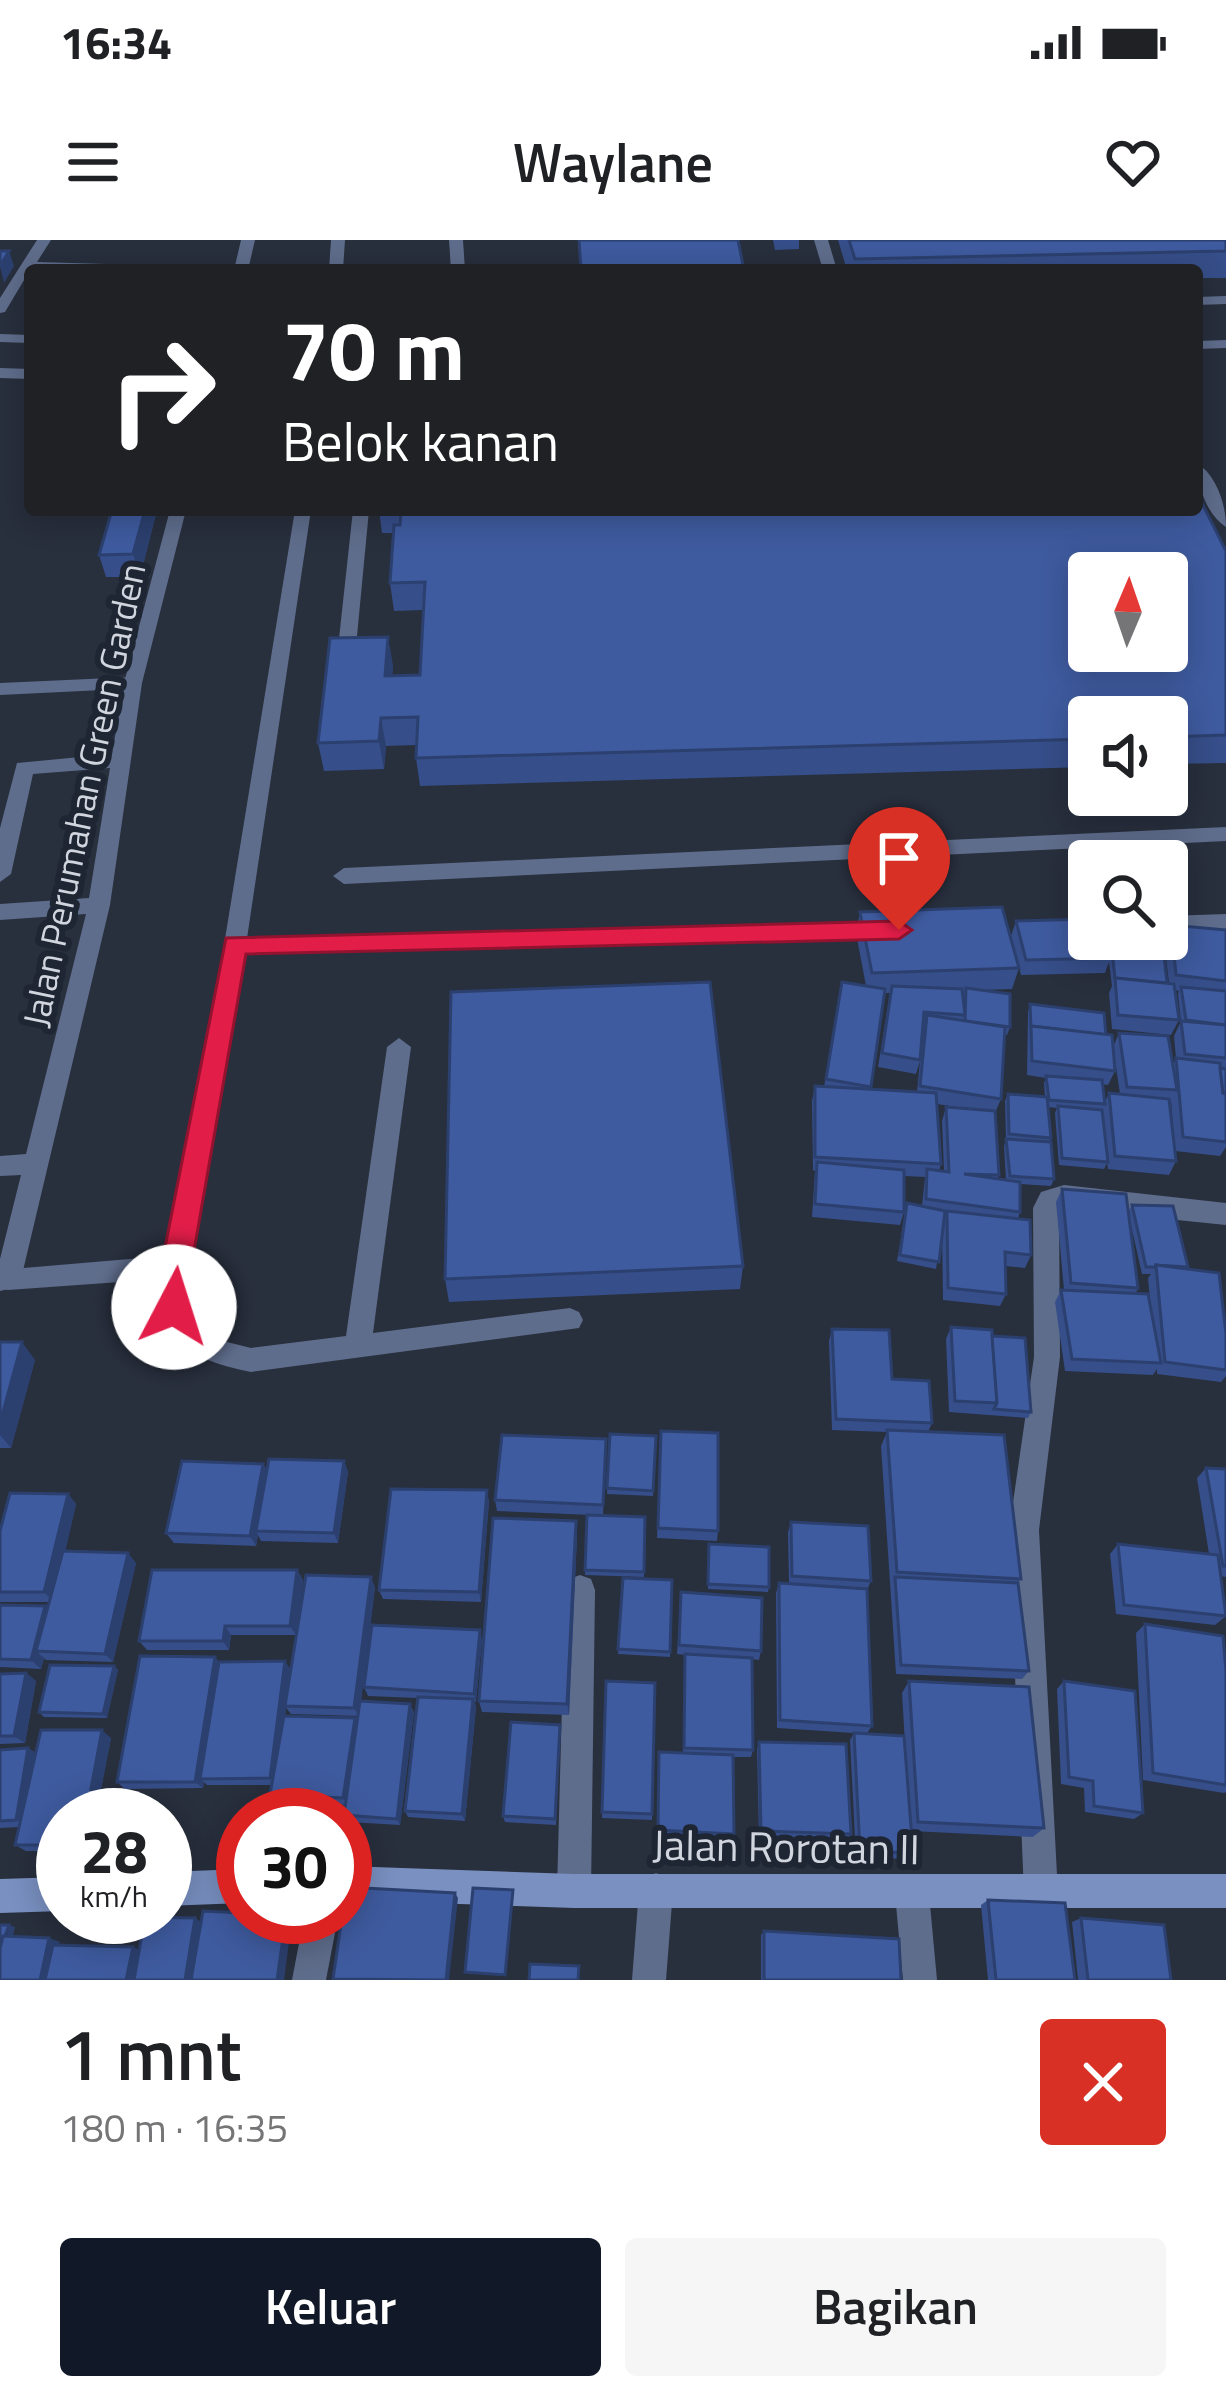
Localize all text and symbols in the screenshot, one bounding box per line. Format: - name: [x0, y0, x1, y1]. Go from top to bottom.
- text: 16:34: [60, 8, 172, 76]
- text: Waylane: [513, 121, 713, 203]
- icon: menu: [60, 129, 126, 195]
- icon: heart: [1100, 129, 1166, 195]
- text: 70 m: [282, 285, 465, 413]
- icon: right: [84, 312, 240, 468]
- text: Belok kanan: [282, 400, 559, 482]
- north arrow: [1068, 552, 1188, 672]
- map controls: [1068, 552, 1188, 960]
- street label: Jalan Perumahan Green Garden: [8, 558, 160, 1032]
- button: sound: [1068, 696, 1188, 816]
- pin: [848, 807, 950, 930]
- icon: arrive: [866, 825, 932, 891]
- button: search: [1068, 840, 1188, 960]
- position arrow: [111, 1244, 237, 1370]
- speed limit sign: 30: [216, 1788, 372, 1944]
- text: 28: [80, 1805, 148, 1896]
- street label: Jalan Rorotan II: [652, 1812, 920, 1880]
- text: km/h: [80, 1873, 148, 1919]
- text: 1 mnt: [60, 1998, 242, 2108]
- button: close: [1040, 2019, 1166, 2145]
- text: 180 m · 16:35: [60, 2098, 288, 2157]
- button: Keluar: [60, 2238, 601, 2376]
- button: Bagikan: [625, 2238, 1166, 2376]

